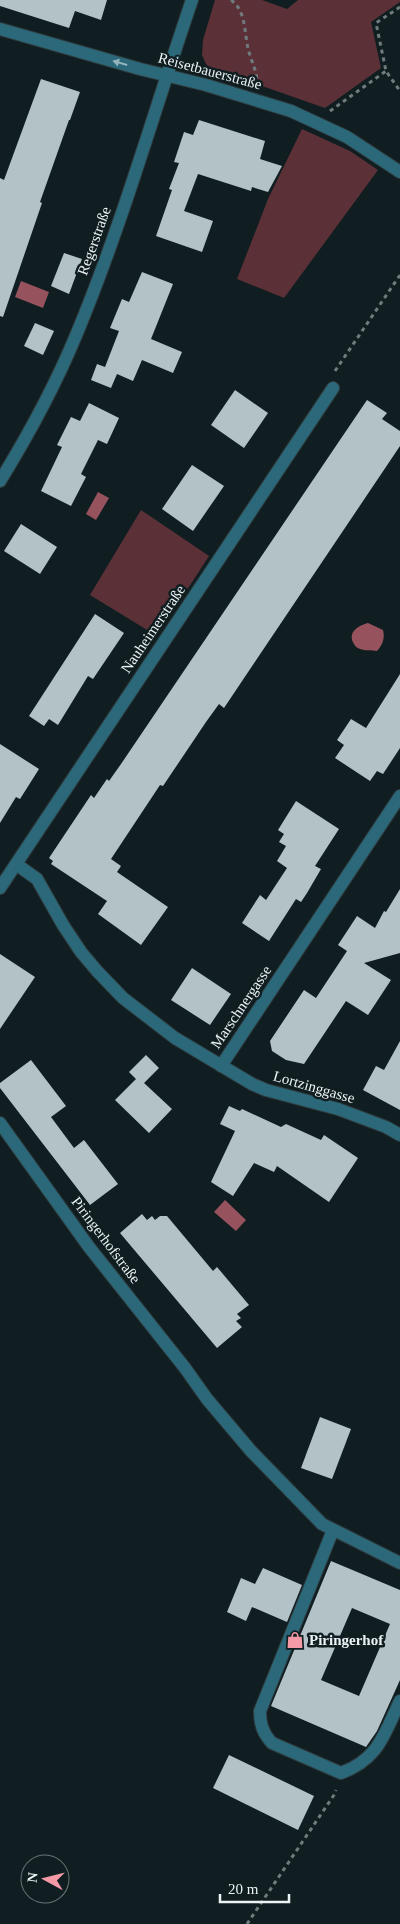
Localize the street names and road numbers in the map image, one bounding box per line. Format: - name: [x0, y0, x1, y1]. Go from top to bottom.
- street label: Reisetbauerstraße: [156, 49, 264, 93]
- street label: Regerstraße: [74, 204, 114, 277]
- street label: Nauheimerstraße: [118, 582, 188, 676]
- street label: Marschnergasse: [207, 962, 275, 1051]
- street label: Lortzinggasse: [271, 1068, 357, 1106]
- street label: Piringerhofstraße: [68, 1194, 144, 1287]

